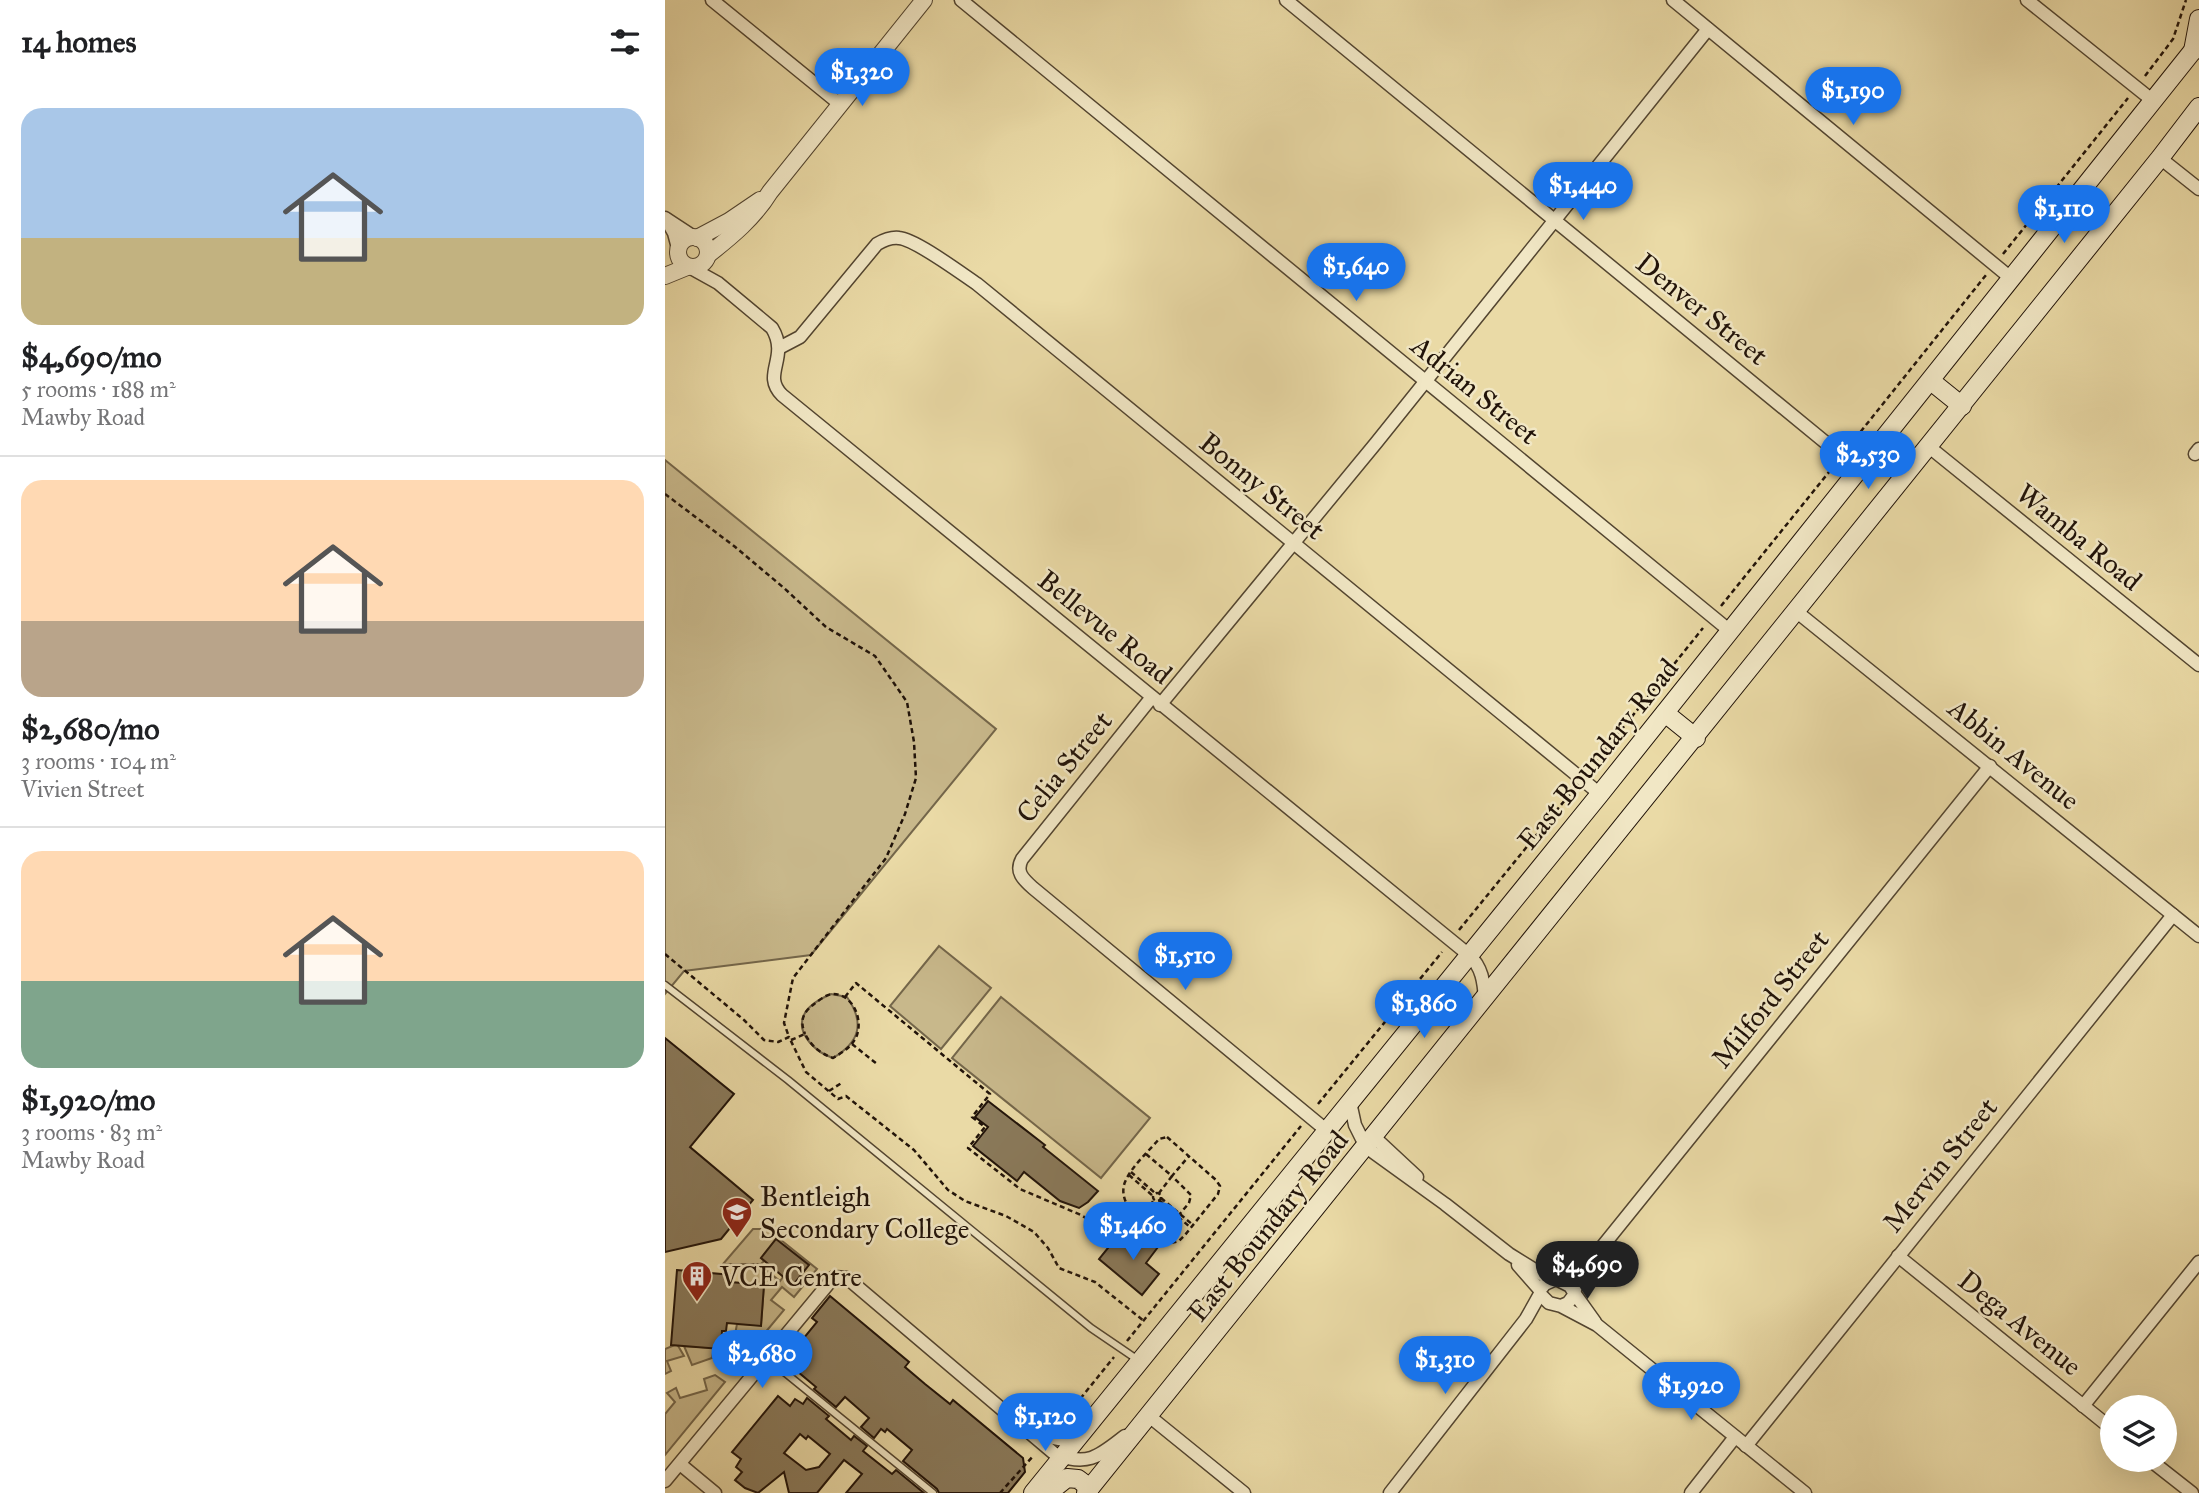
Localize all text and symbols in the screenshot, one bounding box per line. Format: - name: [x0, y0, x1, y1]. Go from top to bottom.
- icon: filters: [606, 23, 644, 61]
- text: 14 homes: [21, 24, 136, 60]
- pin: $1,320: [805, 48, 919, 108]
- text: $1,320: [831, 57, 893, 85]
- pin: $1,190: [1796, 68, 1910, 127]
- text: $1,190: [1821, 76, 1885, 104]
- icon: home: [270, 154, 396, 280]
- pin: $1,440: [1526, 162, 1640, 222]
- text: $1,440: [1549, 171, 1617, 199]
- pin: $1,110: [2007, 186, 2121, 245]
- text: $1,110: [2034, 194, 2094, 222]
- pin: $1,640: [1299, 244, 1413, 303]
- street label: Denver Street: [1629, 245, 1775, 373]
- text: $1,640: [1323, 252, 1389, 280]
- street label: Adrian Street: [1404, 327, 1546, 452]
- text: $4,690/mo: [21, 339, 162, 375]
- text: 5 rooms · 188 m²: [21, 375, 176, 403]
- text: Mawby Road: [21, 403, 145, 431]
- street label: Bonny Street: [1192, 425, 1332, 547]
- pin: $2,530: [1811, 432, 1925, 491]
- text: $2,530: [1836, 440, 1900, 468]
- street label: Wamba Road: [2009, 476, 2149, 598]
- icon: home: [270, 526, 396, 652]
- street label: Bellevue Road: [1031, 562, 1179, 692]
- street label: East Boundary Road: [1510, 651, 1686, 857]
- street label: Abbin Avenue: [1940, 690, 2087, 818]
- street label: Celia Street: [1008, 704, 1120, 830]
- text: $2,680/mo: [21, 711, 160, 747]
- text: 3 rooms · 104 m²: [21, 747, 176, 775]
- text: Vivien Street: [21, 775, 145, 803]
- icon: home: [270, 897, 396, 1023]
- street label: Milford Street: [1704, 923, 1836, 1075]
- pin: $1,510: [1128, 932, 1242, 992]
- text: $1,510: [1154, 941, 1216, 969]
- pin: $1,860: [1367, 981, 1481, 1040]
- text: $1,860: [1391, 989, 1457, 1017]
- text: $1,920/mo: [21, 1082, 155, 1118]
- street label: Mervin Street: [1875, 1091, 2005, 1239]
- text: 3 rooms · 83 m²: [21, 1118, 162, 1146]
- street label: East Boundary Road: [1180, 1123, 1356, 1329]
- text: Mawby Road: [21, 1146, 145, 1174]
- place label: Bentleigh Secondary College: [760, 1179, 969, 1246]
- school or university icon: Bentleigh Secondary College: [720, 1195, 754, 1239]
- pin: $1,460: [1076, 1202, 1190, 1262]
- text: $1,460: [1099, 1211, 1167, 1239]
- pin: $4,690: [1530, 1242, 1644, 1301]
- text: $4,690: [1552, 1250, 1622, 1278]
- building icon: VCE Centre: [680, 1259, 714, 1303]
- place label: VCE Centre: [719, 1259, 862, 1294]
- street label: Dega Avenue: [1951, 1263, 2089, 1383]
- pin: $2,680: [705, 1330, 819, 1390]
- pin: $1,310: [1388, 1336, 1502, 1396]
- text: $2,680: [728, 1339, 796, 1367]
- text: $1,310: [1415, 1345, 1475, 1373]
- pin: $1,920: [1634, 1362, 1748, 1422]
- text: $1,920: [1658, 1371, 1724, 1399]
- pin: $1,120: [988, 1394, 1102, 1453]
- map controls: [2100, 1395, 2177, 1472]
- button: layers: [2100, 1395, 2177, 1472]
- text: $1,120: [1014, 1402, 1076, 1430]

